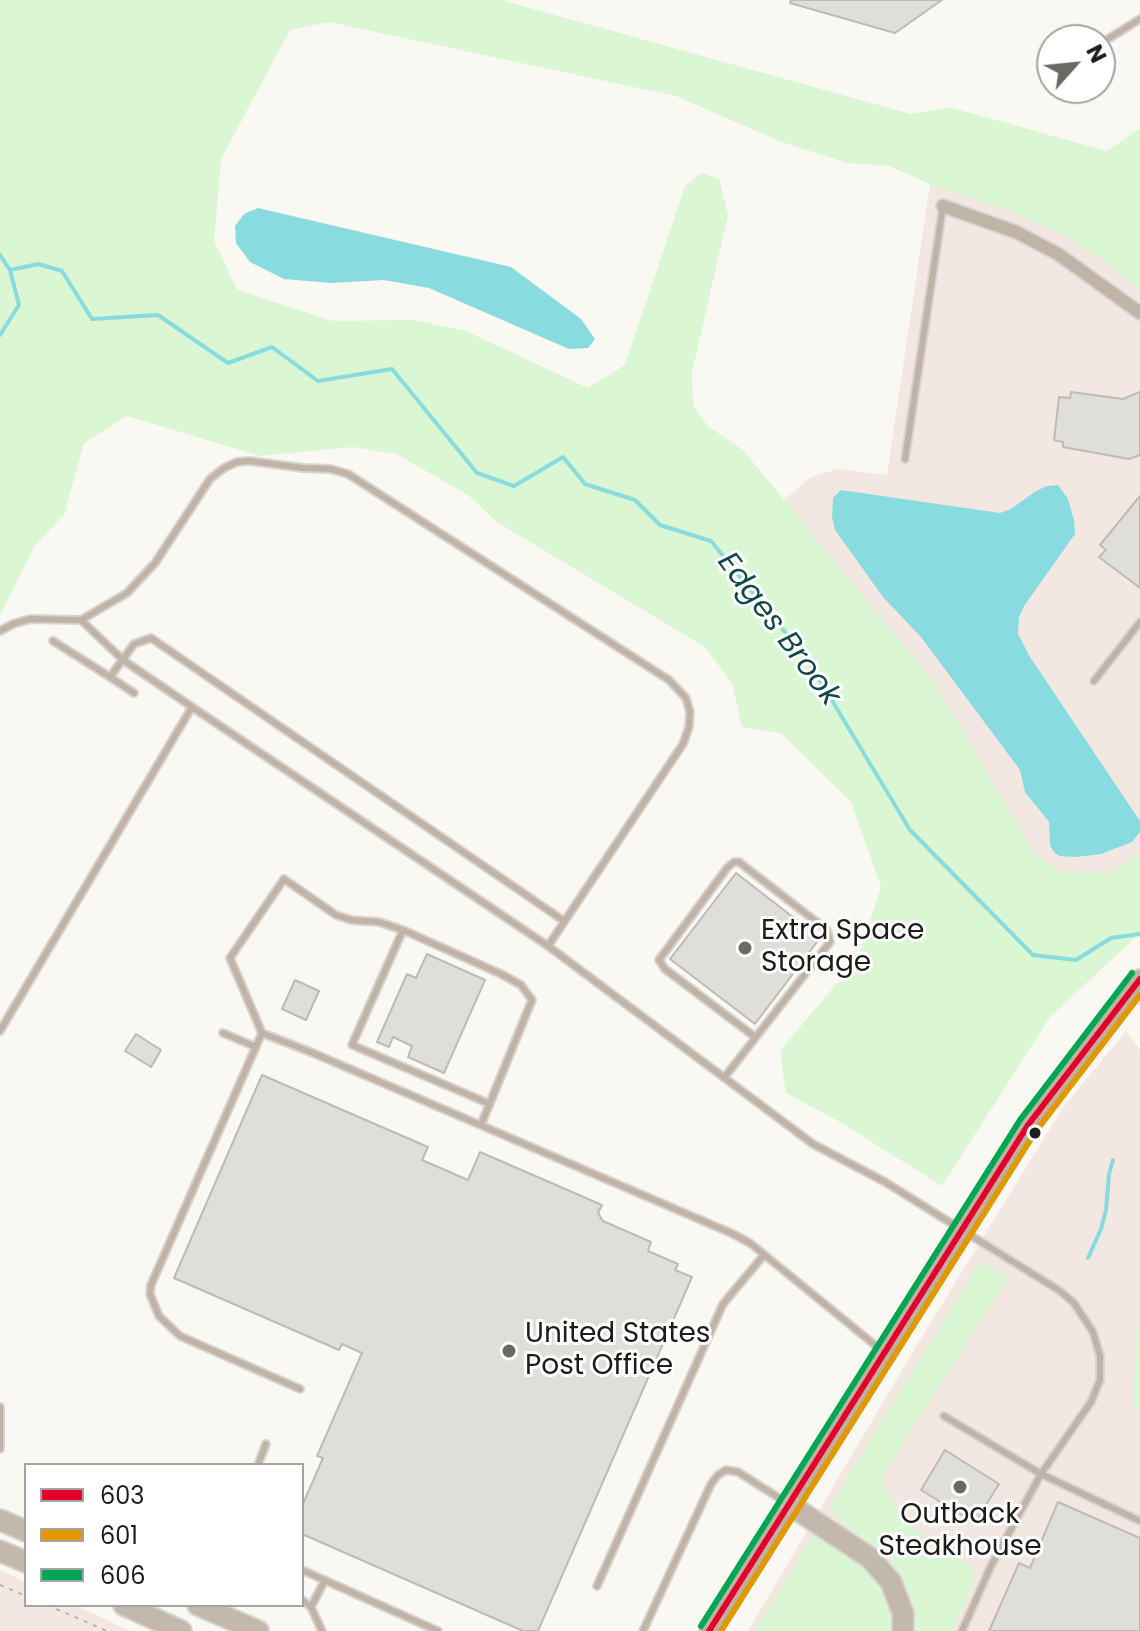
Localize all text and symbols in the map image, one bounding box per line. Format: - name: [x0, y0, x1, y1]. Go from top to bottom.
- north arrow: [1036, 24, 1116, 104]
- text: N: [1078, 39, 1114, 68]
- water label: Edges Brook: [709, 546, 847, 714]
- place label: Extra Space Storage: [761, 915, 924, 981]
- marker: Extra Space Storage: [736, 939, 754, 957]
- unlabelled marker: [1027, 1125, 1043, 1141]
- place label: United States Post Office: [525, 1318, 710, 1384]
- marker: United States Post Office: [500, 1342, 518, 1360]
- legend: [24, 1463, 304, 1607]
- marker: Outback Steakhouse: [951, 1478, 969, 1496]
- text: 603: [100, 1479, 144, 1512]
- place label: Outback Steakhouse: [878, 1499, 1042, 1565]
- text: 601: [100, 1519, 138, 1552]
- text: 606: [100, 1559, 146, 1592]

